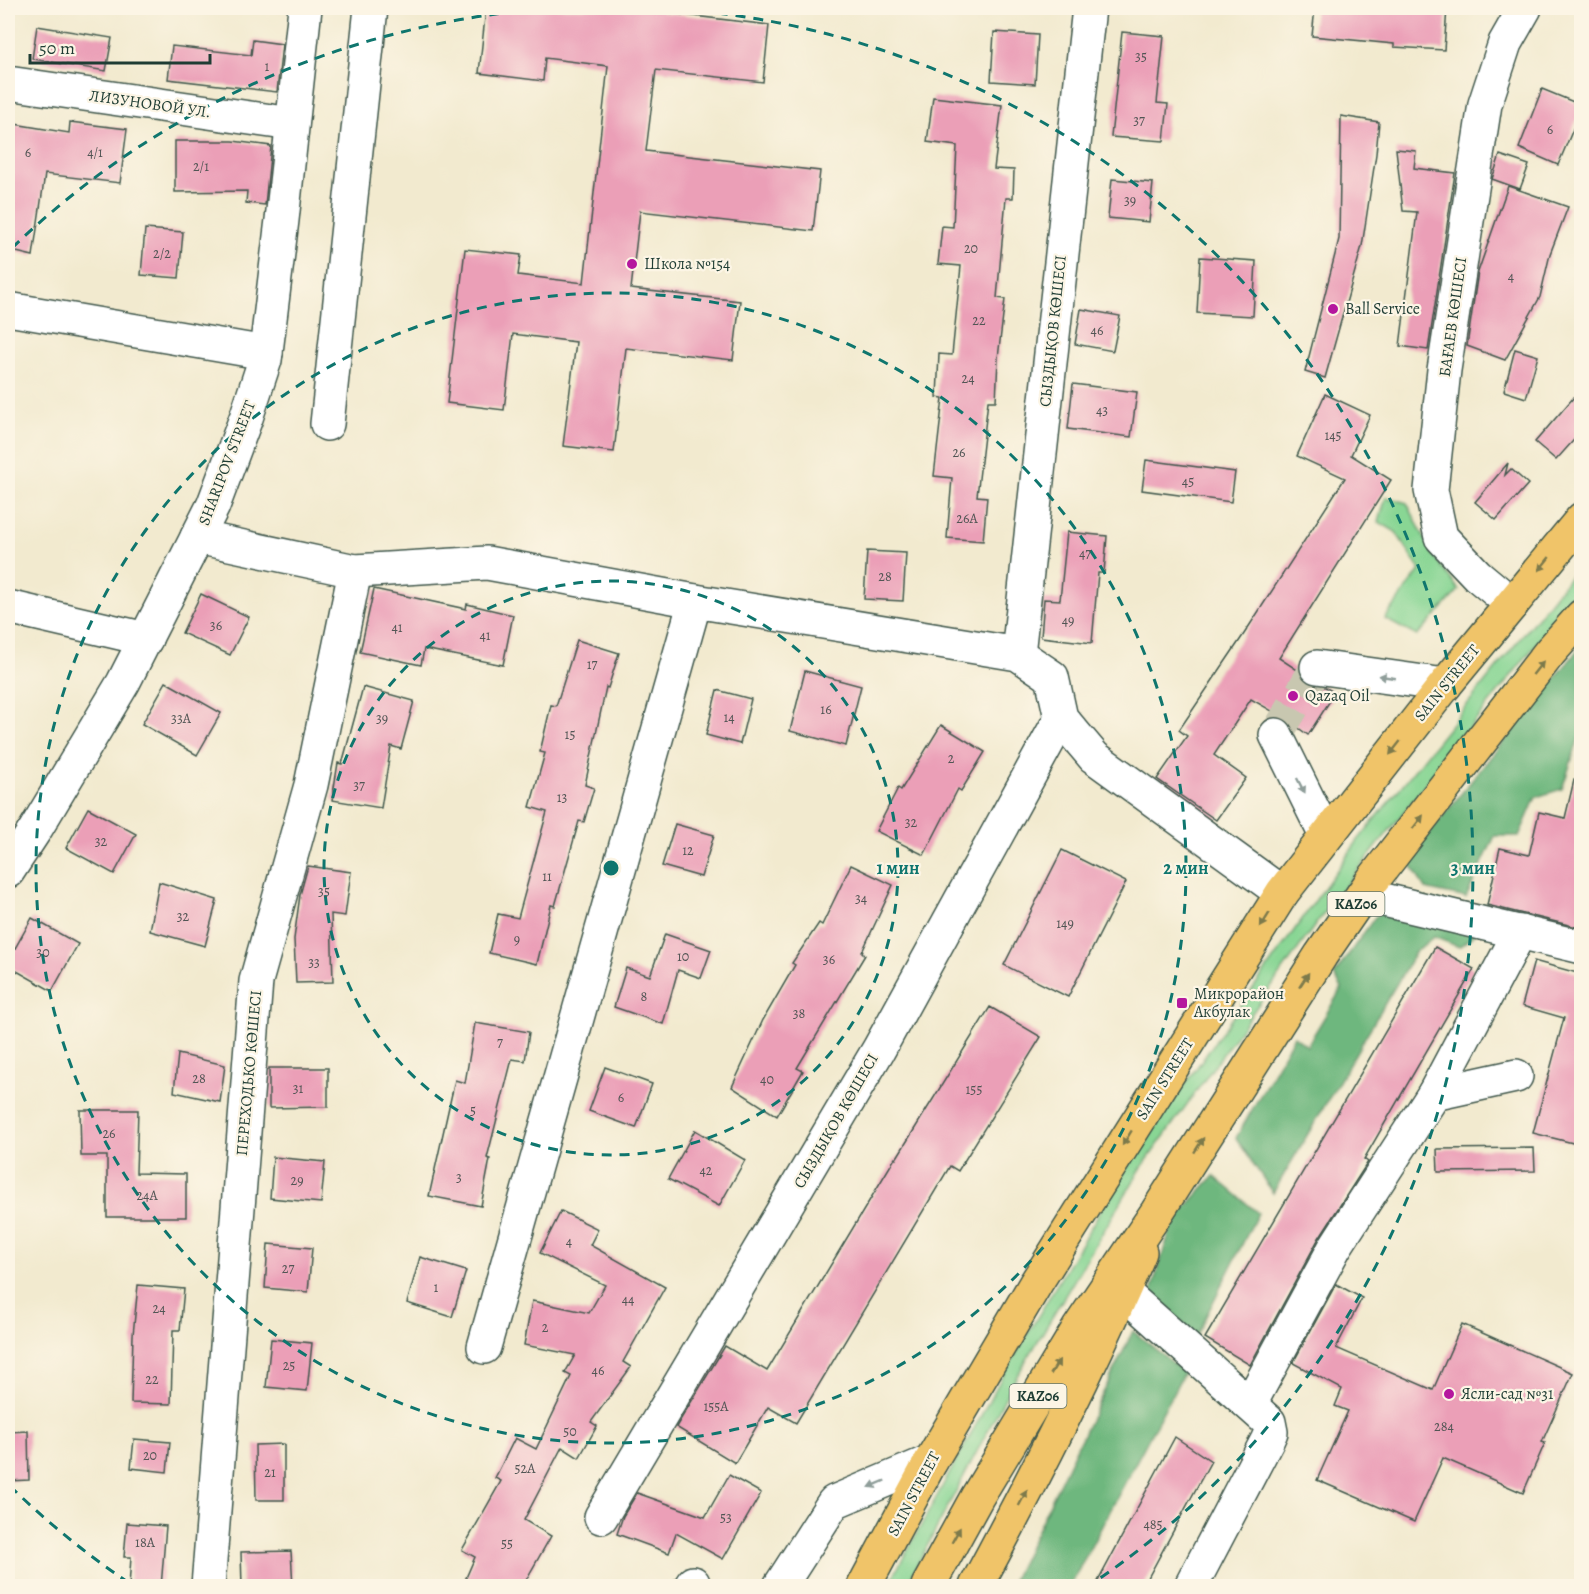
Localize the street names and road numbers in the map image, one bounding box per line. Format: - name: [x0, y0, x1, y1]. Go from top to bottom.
- street label: ЛИЗУНОВОЙ УЛ.: [88, 85, 212, 123]
- street label: СЫЗДЫҚОВ КӨШЕСІ: [1034, 254, 1072, 408]
- street label: БАҒАЕВ КӨШЕСІ: [1434, 256, 1472, 378]
- street label: SHARIPOV STREET: [193, 397, 261, 529]
- street label: SAIN STREET: [1409, 640, 1485, 726]
- road number: KАZ06: [1328, 892, 1384, 916]
- street label: ПЕРЕХОДЬКО КӨШЕСІ: [231, 989, 267, 1157]
- street label: SAIN STREET: [1131, 1034, 1199, 1124]
- street label: СЫЗДЫҚОВ КӨШЕСІ: [788, 1049, 884, 1193]
- road number: KАZ06: [1010, 1384, 1066, 1408]
- street label: SAIN STREET: [882, 1448, 946, 1540]

